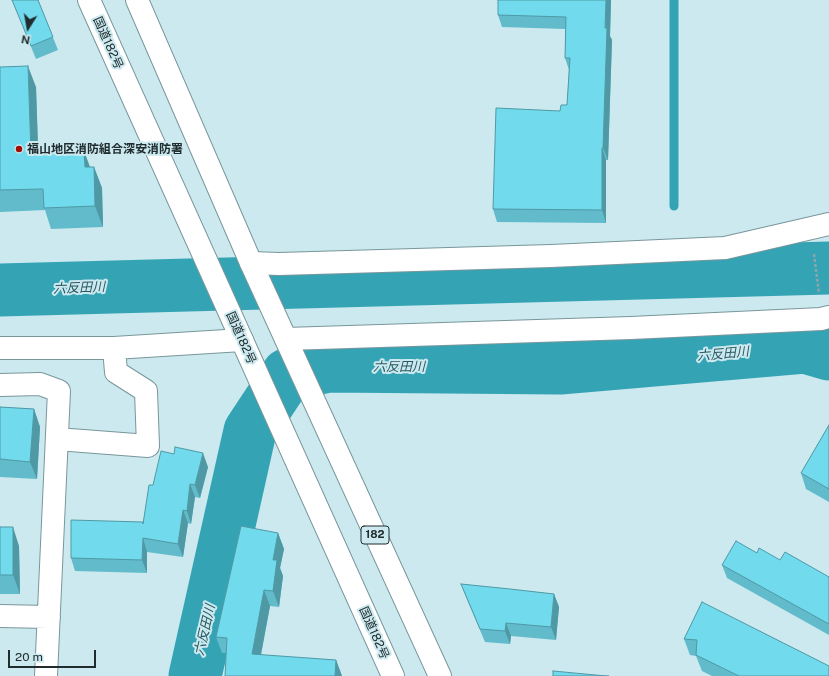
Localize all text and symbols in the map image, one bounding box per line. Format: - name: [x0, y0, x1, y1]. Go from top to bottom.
- north arrow: [8, 8, 48, 48]
- street label: 国道182号: [90, 15, 126, 71]
- text: N: [20, 33, 31, 46]
- place label: 福山地区消防組合深安消防署: [27, 142, 183, 156]
- marker: 福山地区消防組合深安消防署: [14, 144, 24, 154]
- water label: 六反田川: [53, 279, 105, 297]
- street label: 国道182号: [223, 310, 259, 366]
- water label: 六反田川: [696, 344, 750, 364]
- water label: 六反田川: [373, 359, 425, 375]
- road number: 182: [361, 526, 389, 544]
- water label: 六反田川: [192, 603, 218, 657]
- street label: 国道182号: [356, 605, 392, 661]
- scale bar: [10, 642, 98, 668]
- text: 20 m: [15, 650, 43, 664]

